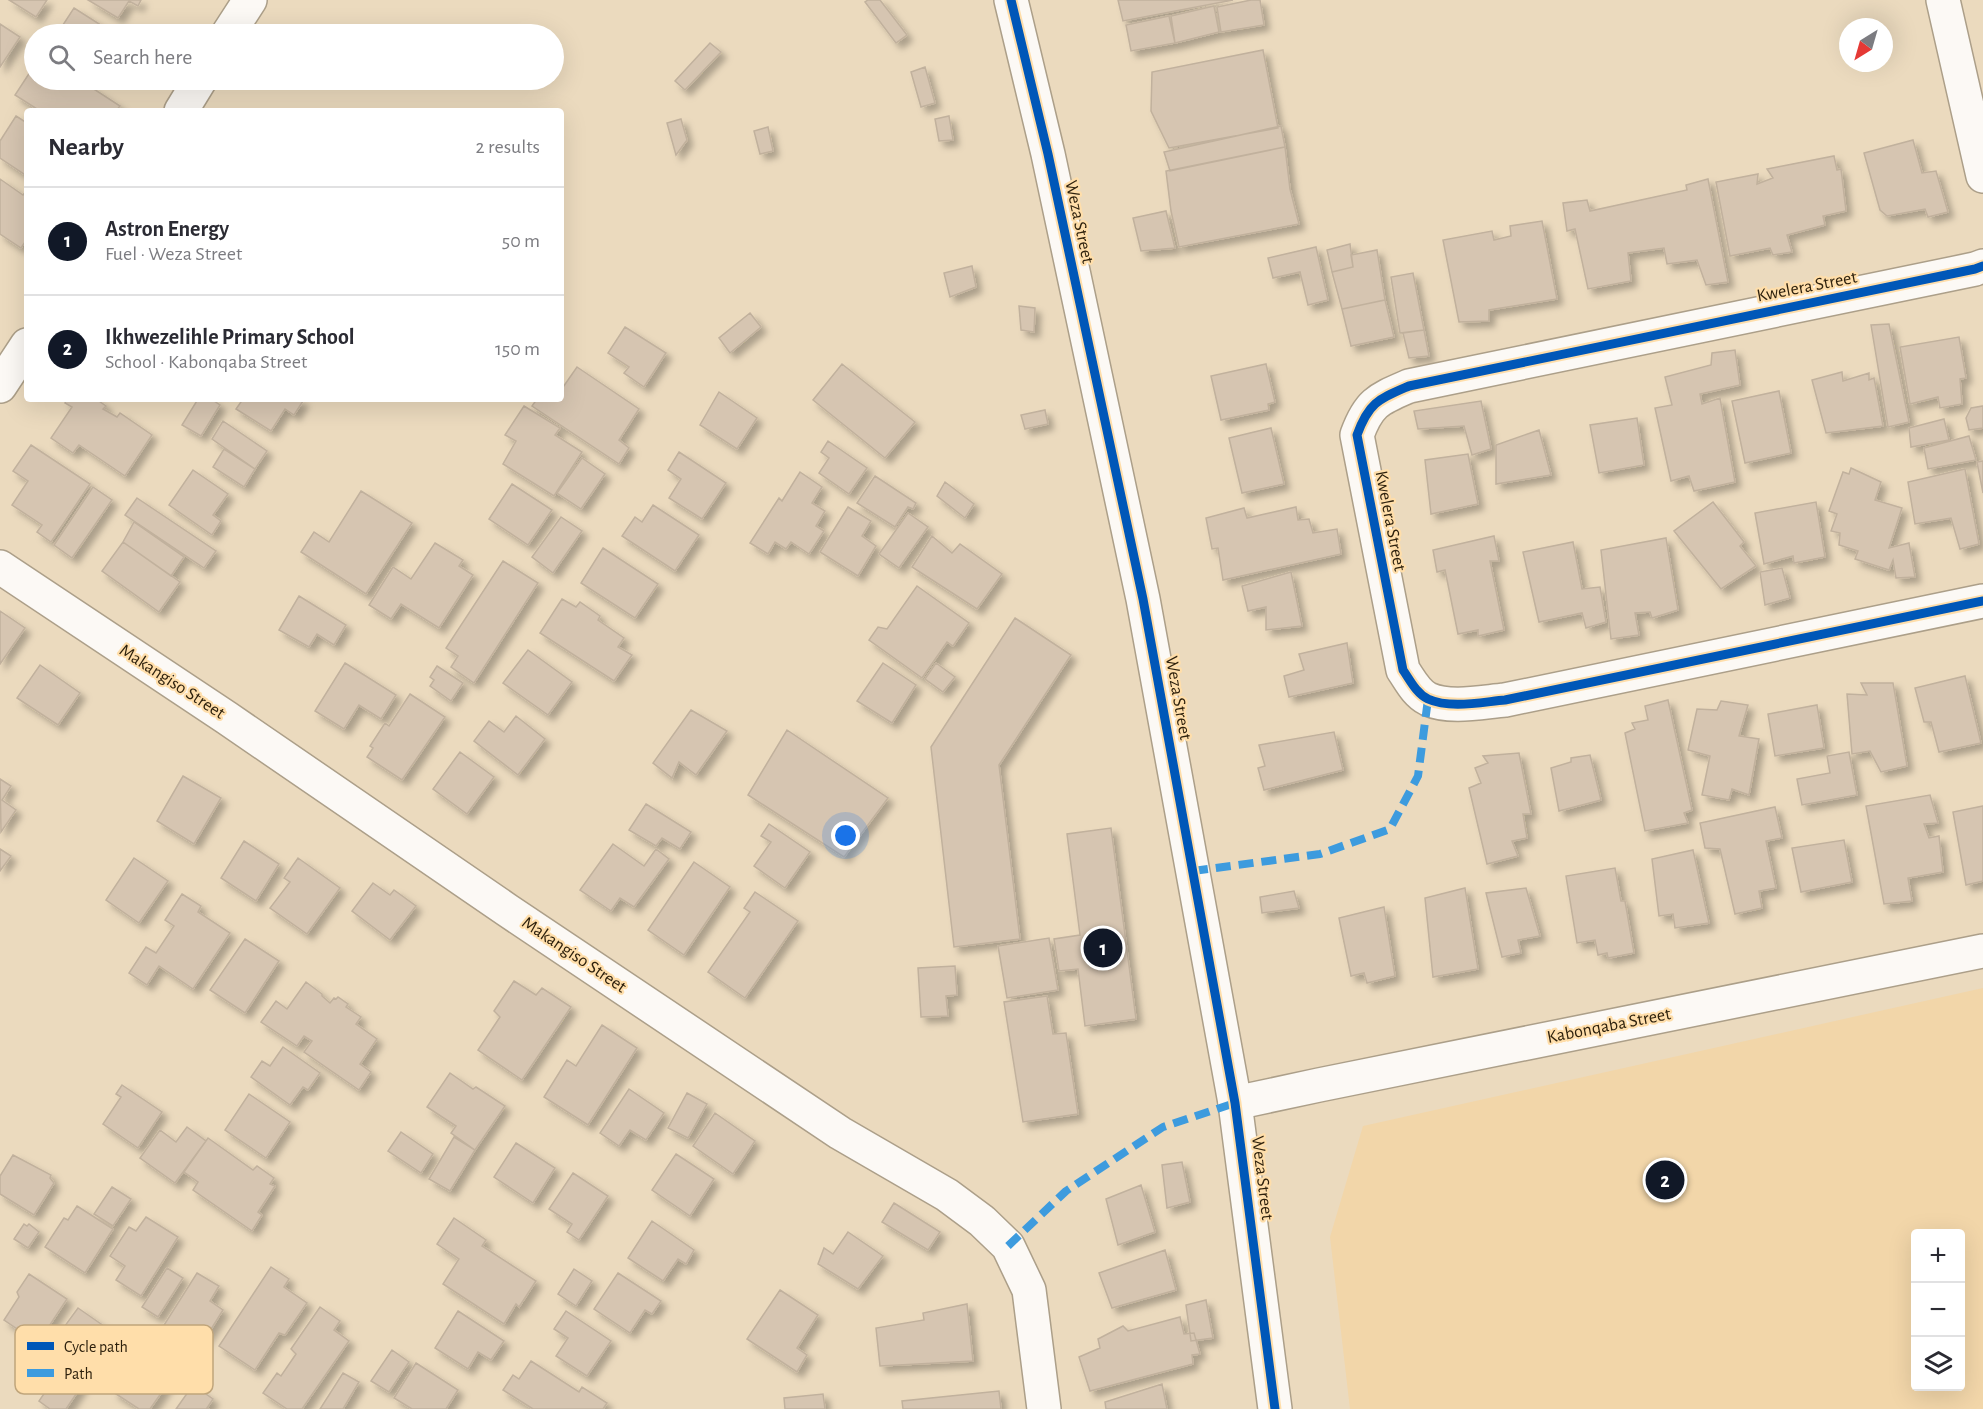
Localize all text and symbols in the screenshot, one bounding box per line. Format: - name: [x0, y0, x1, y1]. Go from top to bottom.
- north arrow: [1839, 18, 1893, 72]
- search box: [24, 24, 564, 90]
- icon: search: [45, 41, 78, 74]
- text: Search here: [93, 46, 192, 68]
- text: Nearby: [48, 134, 124, 160]
- text: 2 results: [476, 137, 540, 157]
- street label: Weza Street: [1061, 179, 1097, 266]
- text: Astron Energy: [105, 218, 229, 240]
- text: 1: [64, 231, 71, 251]
- text: 50 m: [502, 231, 540, 251]
- text: Fuel · Weza Street: [105, 244, 242, 264]
- street label: Kwelera Street: [1755, 268, 1859, 306]
- text: Ikhwezelihle Primary School: [105, 326, 355, 348]
- text: 2: [63, 339, 72, 359]
- text: 150 m: [495, 339, 540, 359]
- text: School · Kabonqaba Street: [105, 352, 307, 372]
- street label: Kwelera Street: [1371, 469, 1409, 573]
- street label: Makangiso Street: [116, 641, 228, 723]
- street label: Weza Street: [1162, 655, 1194, 741]
- your location: [831, 821, 860, 850]
- street label: Makangiso Street: [519, 914, 630, 997]
- pin: 1: [1084, 926, 1122, 970]
- street label: Kabonqaba Street: [1546, 1005, 1673, 1047]
- street label: Weza Street: [1248, 1135, 1276, 1221]
- pin: 2: [1646, 1158, 1684, 1202]
- map controls: [1911, 1229, 1965, 1391]
- button: +: [1911, 1229, 1965, 1283]
- button: −: [1911, 1283, 1965, 1337]
- legend: [15, 1325, 213, 1394]
- button: layers: [1911, 1337, 1965, 1391]
- text: Cycle path: [64, 1339, 128, 1356]
- text: Path: [64, 1366, 93, 1382]

